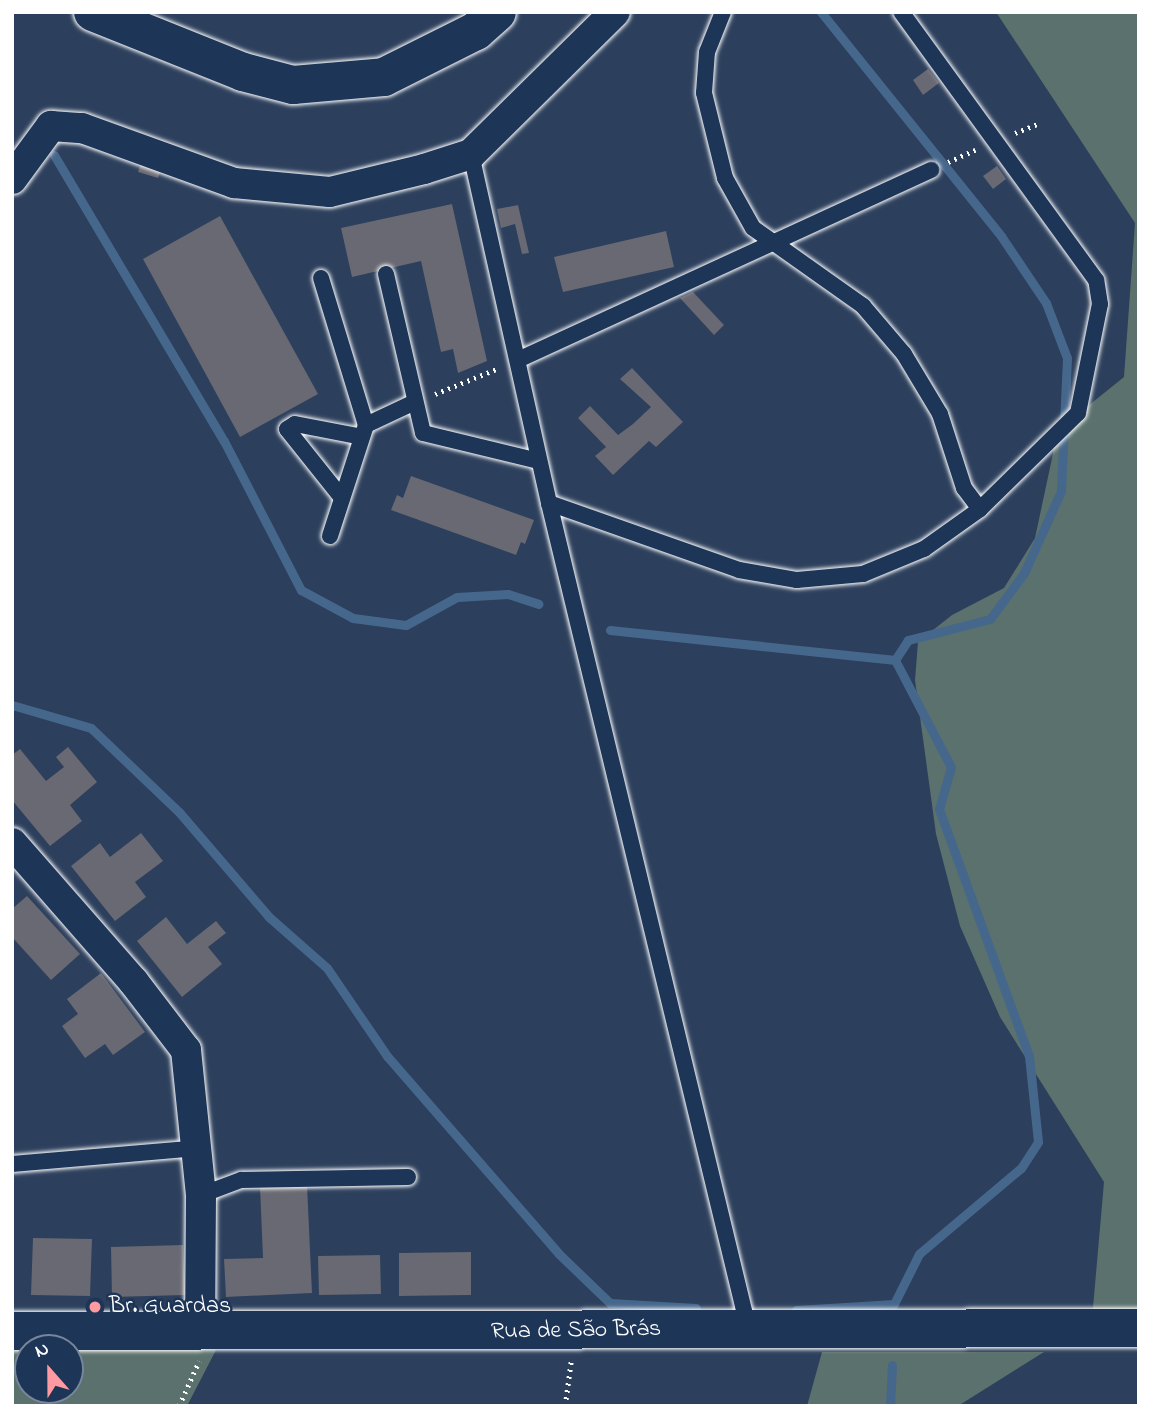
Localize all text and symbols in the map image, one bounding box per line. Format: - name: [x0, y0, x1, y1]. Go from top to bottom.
- place label: Br. Guardas: [109, 1293, 231, 1321]
- marker: Br. Guardas: [87, 1299, 103, 1315]
- street label: Rua de São Brás: [491, 1315, 661, 1347]
- north arrow: [14, 1334, 84, 1404]
- text: N: [31, 1336, 53, 1366]

